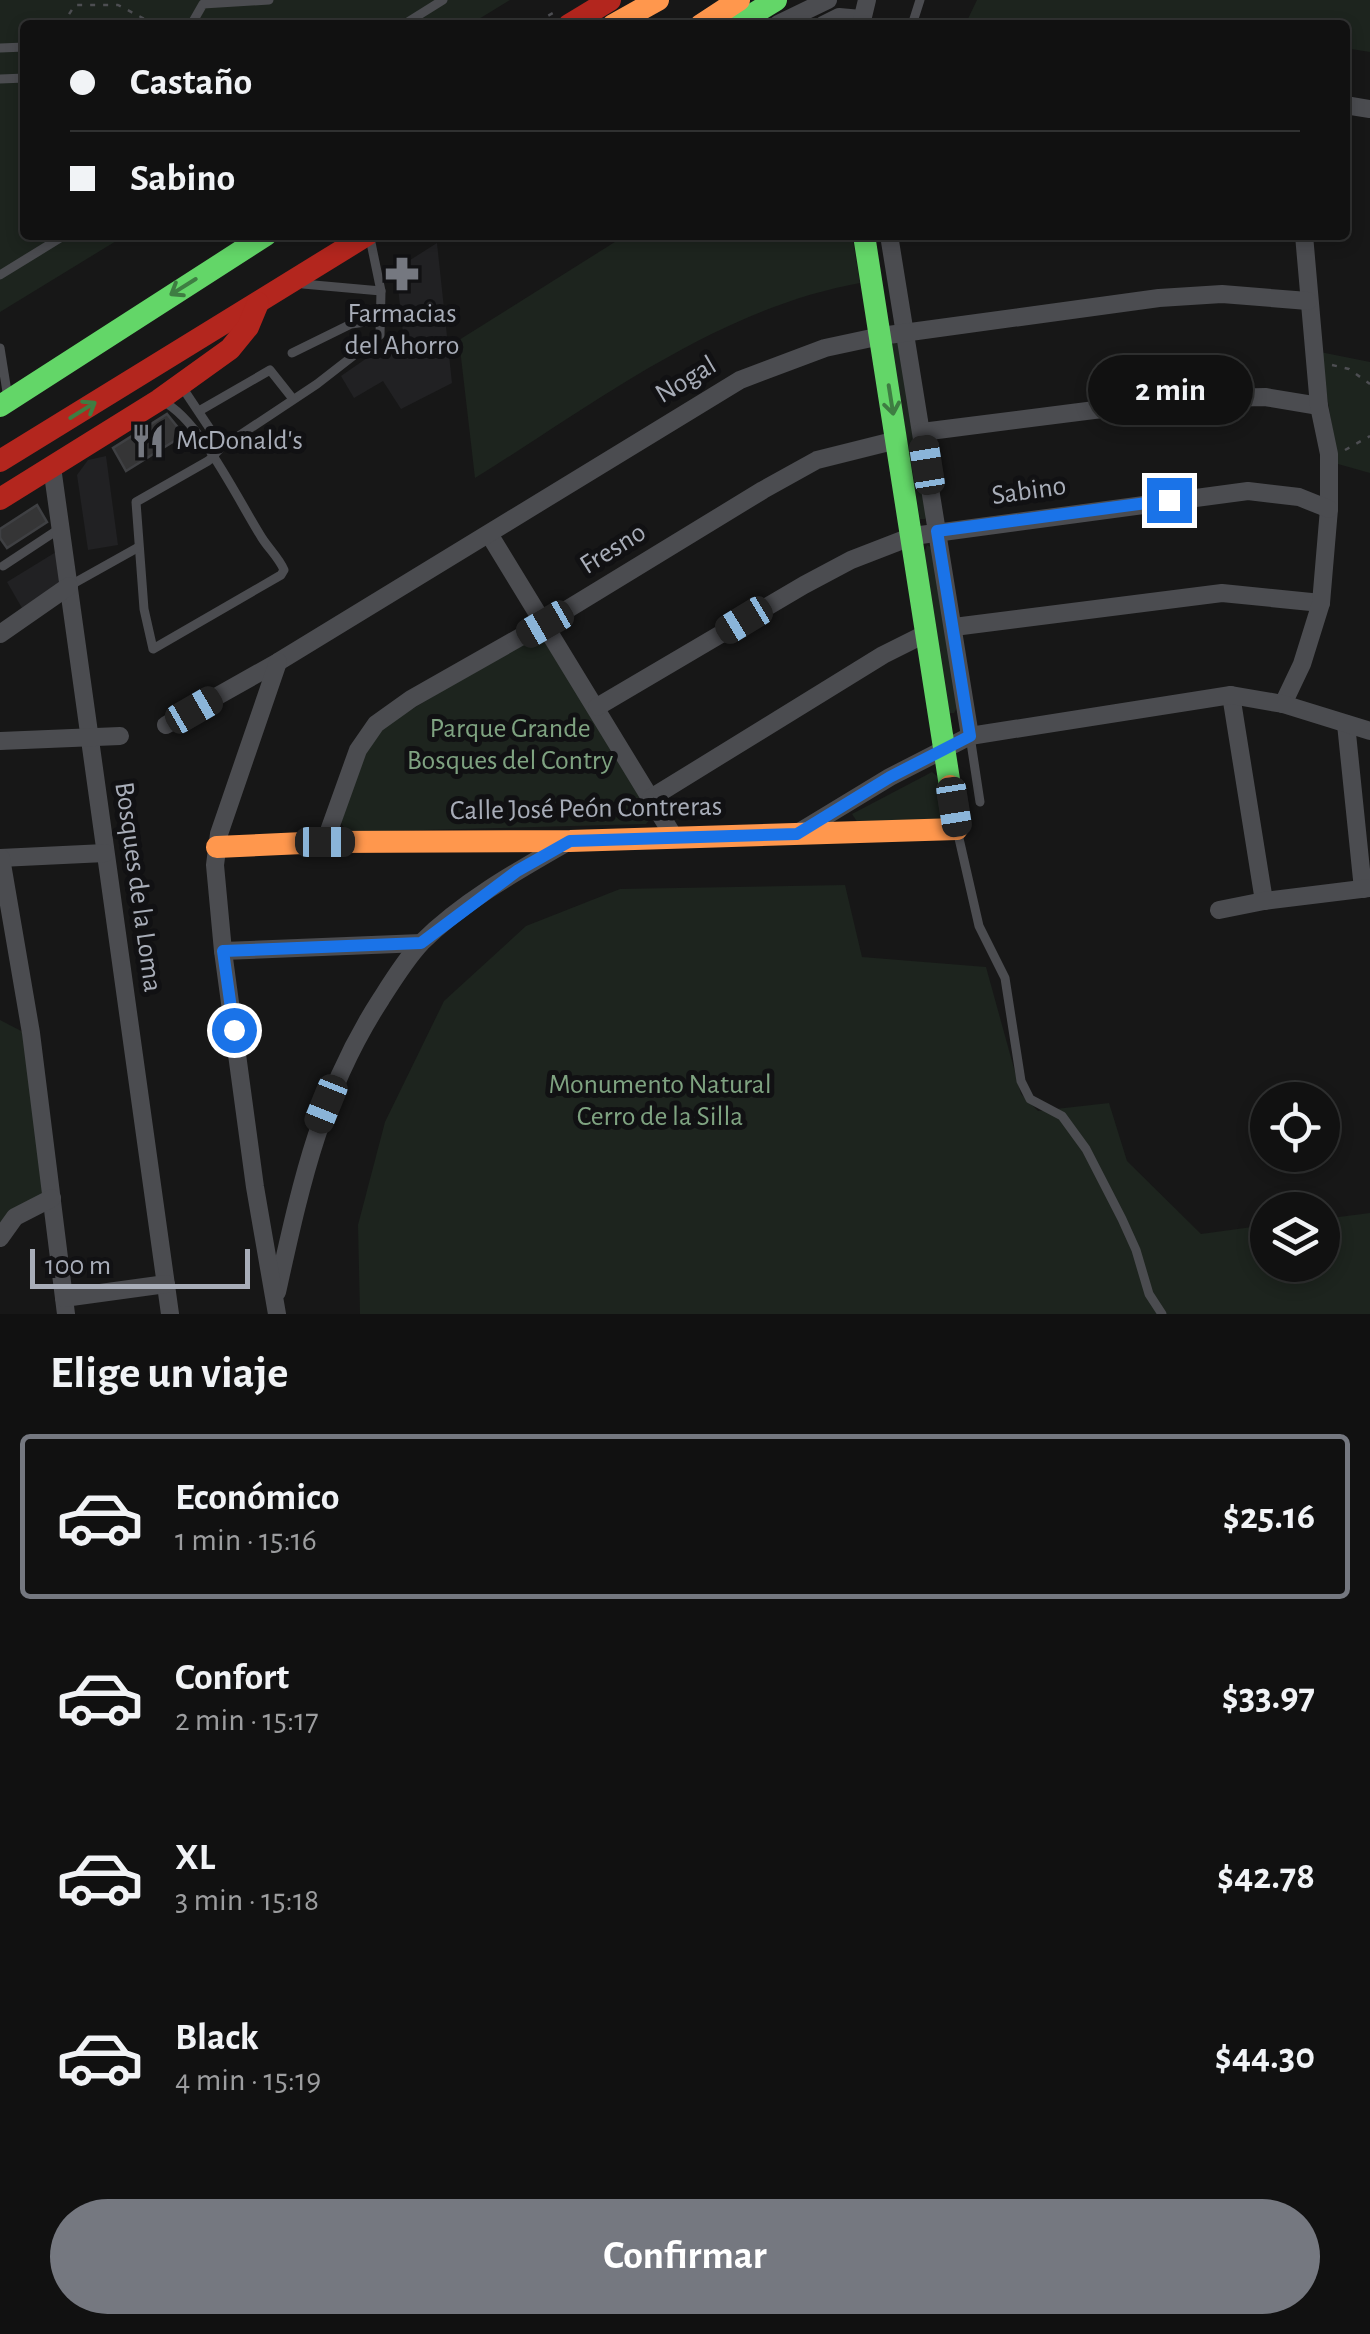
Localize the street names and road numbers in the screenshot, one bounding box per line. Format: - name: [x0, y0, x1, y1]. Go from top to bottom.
- street label: Nogal: [651, 351, 721, 409]
- street label: Sabino: [990, 472, 1068, 510]
- street label: Fresno: [575, 518, 651, 580]
- street label: Bosques de la Loma: [109, 780, 167, 994]
- street label: Calle José Peón Contreras: [450, 793, 722, 825]

